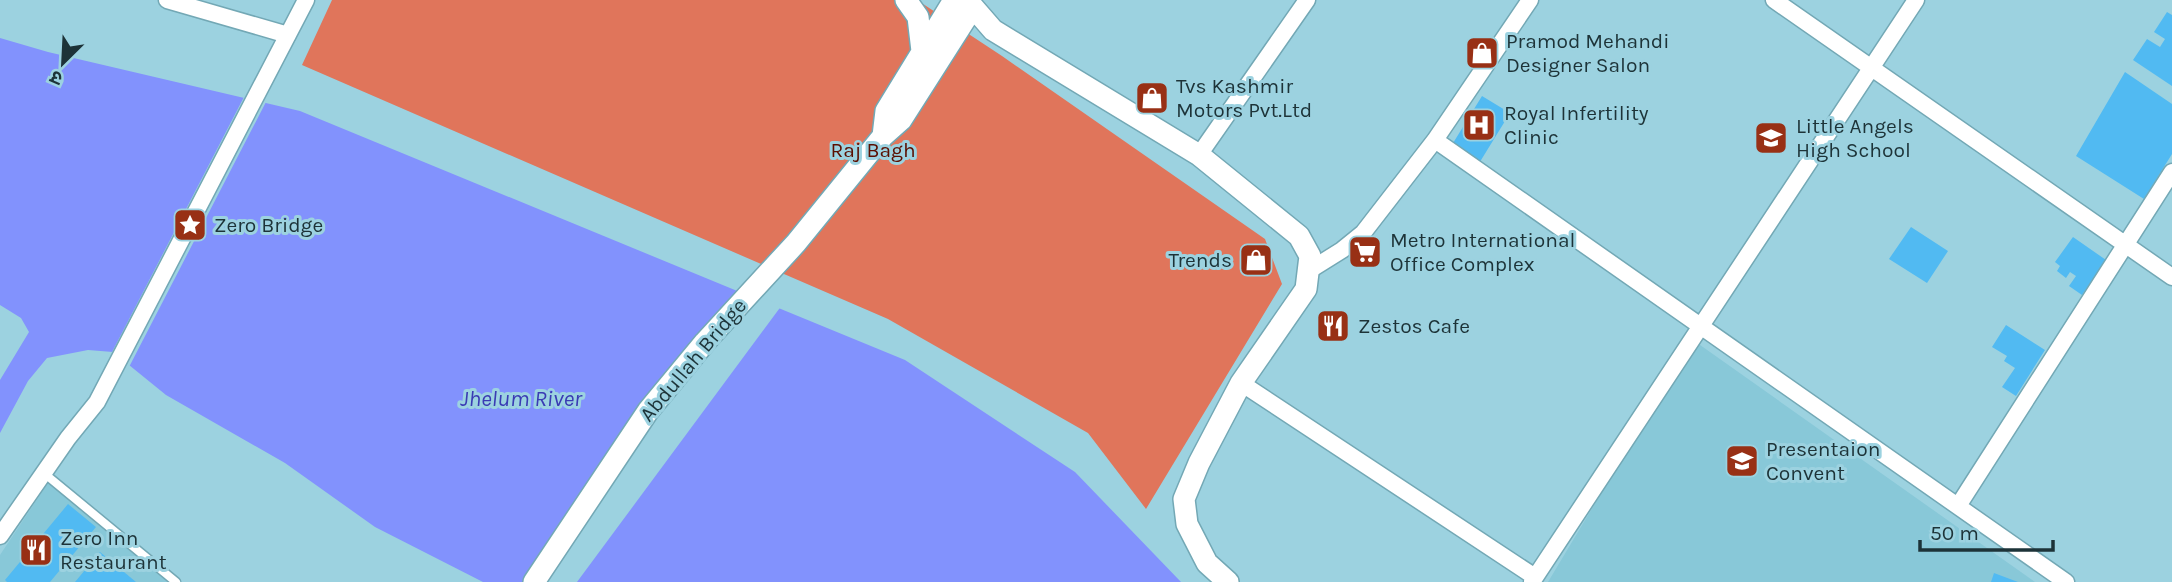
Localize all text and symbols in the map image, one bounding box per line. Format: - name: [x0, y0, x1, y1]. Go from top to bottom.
- north arrow: [28, 28, 98, 98]
- place label: Pramod Mehandi Designer Salon: [1506, 29, 1670, 77]
- shop icon: Pramod Mehandi Designer Salon: [1463, 34, 1501, 72]
- text: उ: [46, 65, 66, 90]
- place label: Tvs Kashmir Motors Pvt.Ltd: [1176, 74, 1312, 122]
- shop icon: Tvs Kashmir Motors Pvt.Ltd: [1133, 79, 1171, 117]
- place label: Royal Infertility Clinic: [1504, 101, 1649, 149]
- hospital icon: Royal Infertility Clinic: [1460, 106, 1498, 144]
- place label: Little Angels High School: [1796, 114, 1914, 162]
- school or university icon: Little Angels High School: [1752, 119, 1790, 157]
- park label: Raj Bagh: [830, 138, 916, 162]
- place icon: Zero Bridge: [171, 206, 209, 244]
- place label: Zero Bridge: [214, 213, 323, 237]
- place label: Metro International Office Complex: [1390, 228, 1575, 276]
- supermarket icon: Metro International Office Complex: [1346, 233, 1384, 271]
- shop icon: Trends: [1237, 241, 1275, 279]
- place label: Trends: [1168, 248, 1232, 272]
- street label: Abdullah Bridge: [635, 294, 751, 426]
- restaurant icon: Zestos Cafe: [1314, 307, 1352, 345]
- place label: Zestos Cafe: [1358, 314, 1470, 338]
- water label: Jhelum River: [460, 385, 583, 412]
- place label: Presentaion Convent: [1766, 437, 1880, 485]
- school or university icon: Presentaion Convent: [1723, 442, 1761, 480]
- scale bar: [1920, 508, 2053, 552]
- text: 50 m: [1930, 521, 1979, 545]
- place label: Zero Inn Restaurant: [60, 526, 167, 574]
- restaurant icon: Zero Inn Restaurant: [17, 531, 55, 569]

